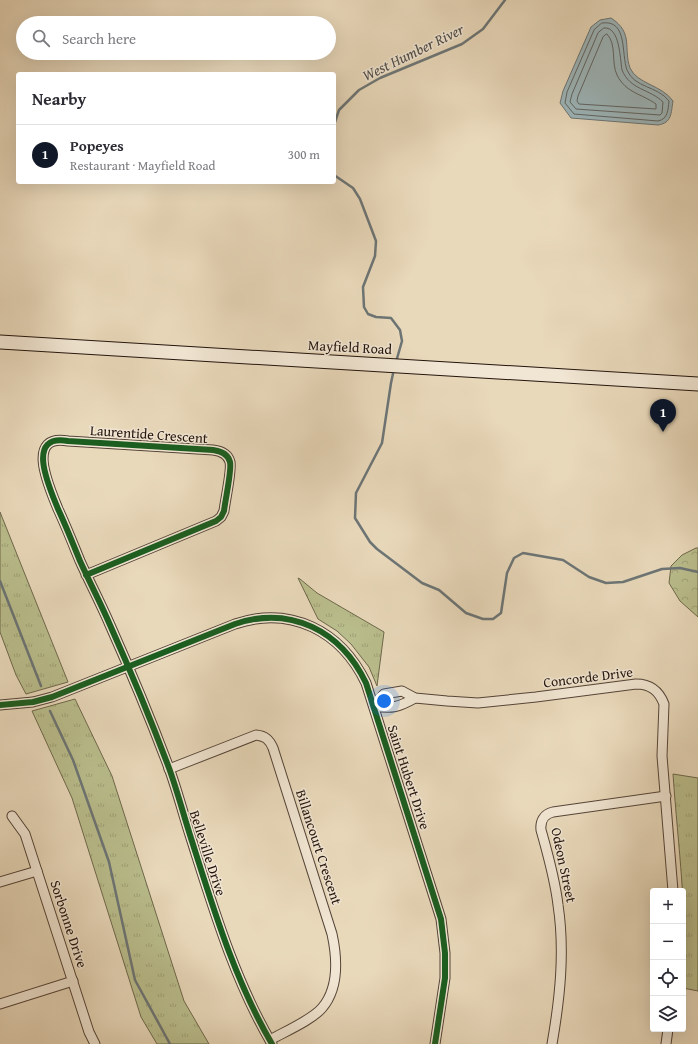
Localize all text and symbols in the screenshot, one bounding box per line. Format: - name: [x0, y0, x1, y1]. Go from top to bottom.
- search box: [16, 16, 336, 60]
- water label: West Humber River: [359, 18, 468, 86]
- icon: search: [30, 27, 52, 49]
- text: Search here: [62, 28, 136, 49]
- text: Nearby: [32, 86, 86, 111]
- text: Popeyes: [70, 135, 124, 156]
- text: 1: [42, 145, 48, 164]
- text: 300 m: [288, 145, 320, 164]
- text: Restaurant · Mayfield Road: [70, 156, 216, 175]
- street label: Mayfield Road: [308, 335, 393, 359]
- pin: 1: [650, 399, 676, 432]
- street label: Laurentide Crescent: [90, 420, 209, 448]
- street label: Concorde Drive: [542, 662, 634, 692]
- your location: [374, 691, 394, 711]
- street label: Saint Hubert Drive: [383, 722, 436, 832]
- street label: Billancourt Crescent: [291, 787, 347, 907]
- street label: Belleville Drive: [185, 808, 231, 899]
- street label: Odeon Street: [546, 826, 582, 904]
- street label: Sorbonne Drive: [45, 878, 93, 971]
- map controls: [650, 888, 686, 1032]
- button: +: [650, 888, 686, 924]
- button: −: [650, 924, 686, 960]
- button: locate: [650, 960, 686, 996]
- button: layers: [650, 996, 686, 1032]

